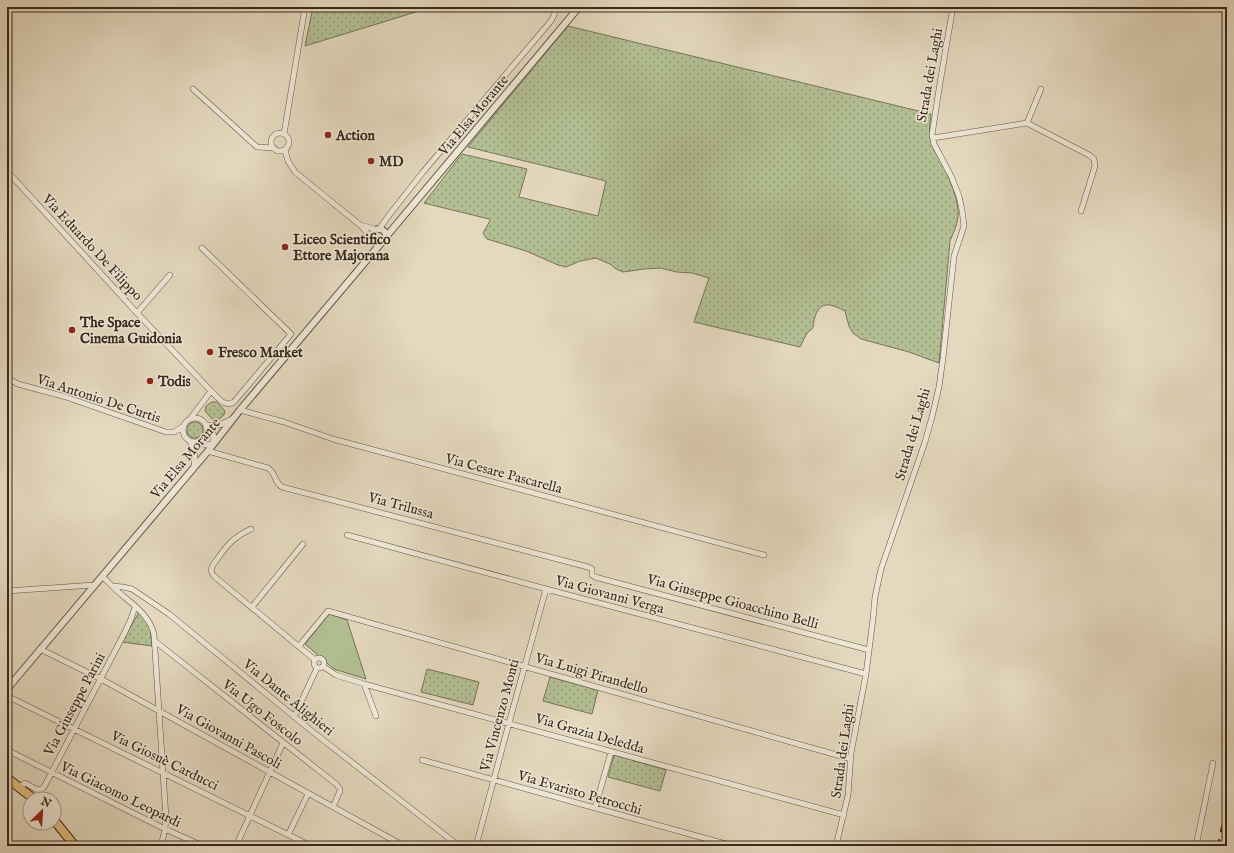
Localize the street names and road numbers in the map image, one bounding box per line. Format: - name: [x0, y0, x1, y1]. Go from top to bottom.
- street label: Strada dei Laghi: [913, 26, 947, 124]
- street label: Via Elsa Morante: [434, 71, 513, 160]
- street label: Via Eduardo De Filippo: [37, 190, 147, 305]
- street label: Via Antonio De Curtis: [33, 370, 163, 428]
- street label: Strada dei Laghi: [891, 386, 935, 483]
- street label: Via Elsa Morante: [146, 414, 225, 503]
- street label: Via Cesare Pascarella: [442, 449, 565, 498]
- street label: Via Trilussa: [365, 488, 436, 524]
- street label: Via Giuseppe Gioacchino Belli: [644, 570, 821, 634]
- street label: Via Giovanni Verga: [552, 572, 667, 618]
- street label: Via Luigi Pirandello: [532, 649, 651, 699]
- street label: Via Giuseppe Parini: [40, 650, 110, 760]
- street label: Via Dante Alighieri: [238, 655, 338, 740]
- street label: Via Vincenzo Monti: [476, 657, 524, 774]
- street label: Via Ugo Foscolo: [218, 675, 307, 750]
- street label: Via Giovanni Pascoli: [172, 700, 285, 774]
- street label: Strada dei Laghi: [827, 702, 859, 800]
- street label: Via Grazia Deledda: [532, 710, 647, 758]
- street label: Via Giosuè Carducci: [107, 727, 222, 795]
- street label: Via Giacomo Leopardi: [56, 757, 184, 832]
- street label: Via Evaristo Petrocchi: [515, 766, 644, 819]

